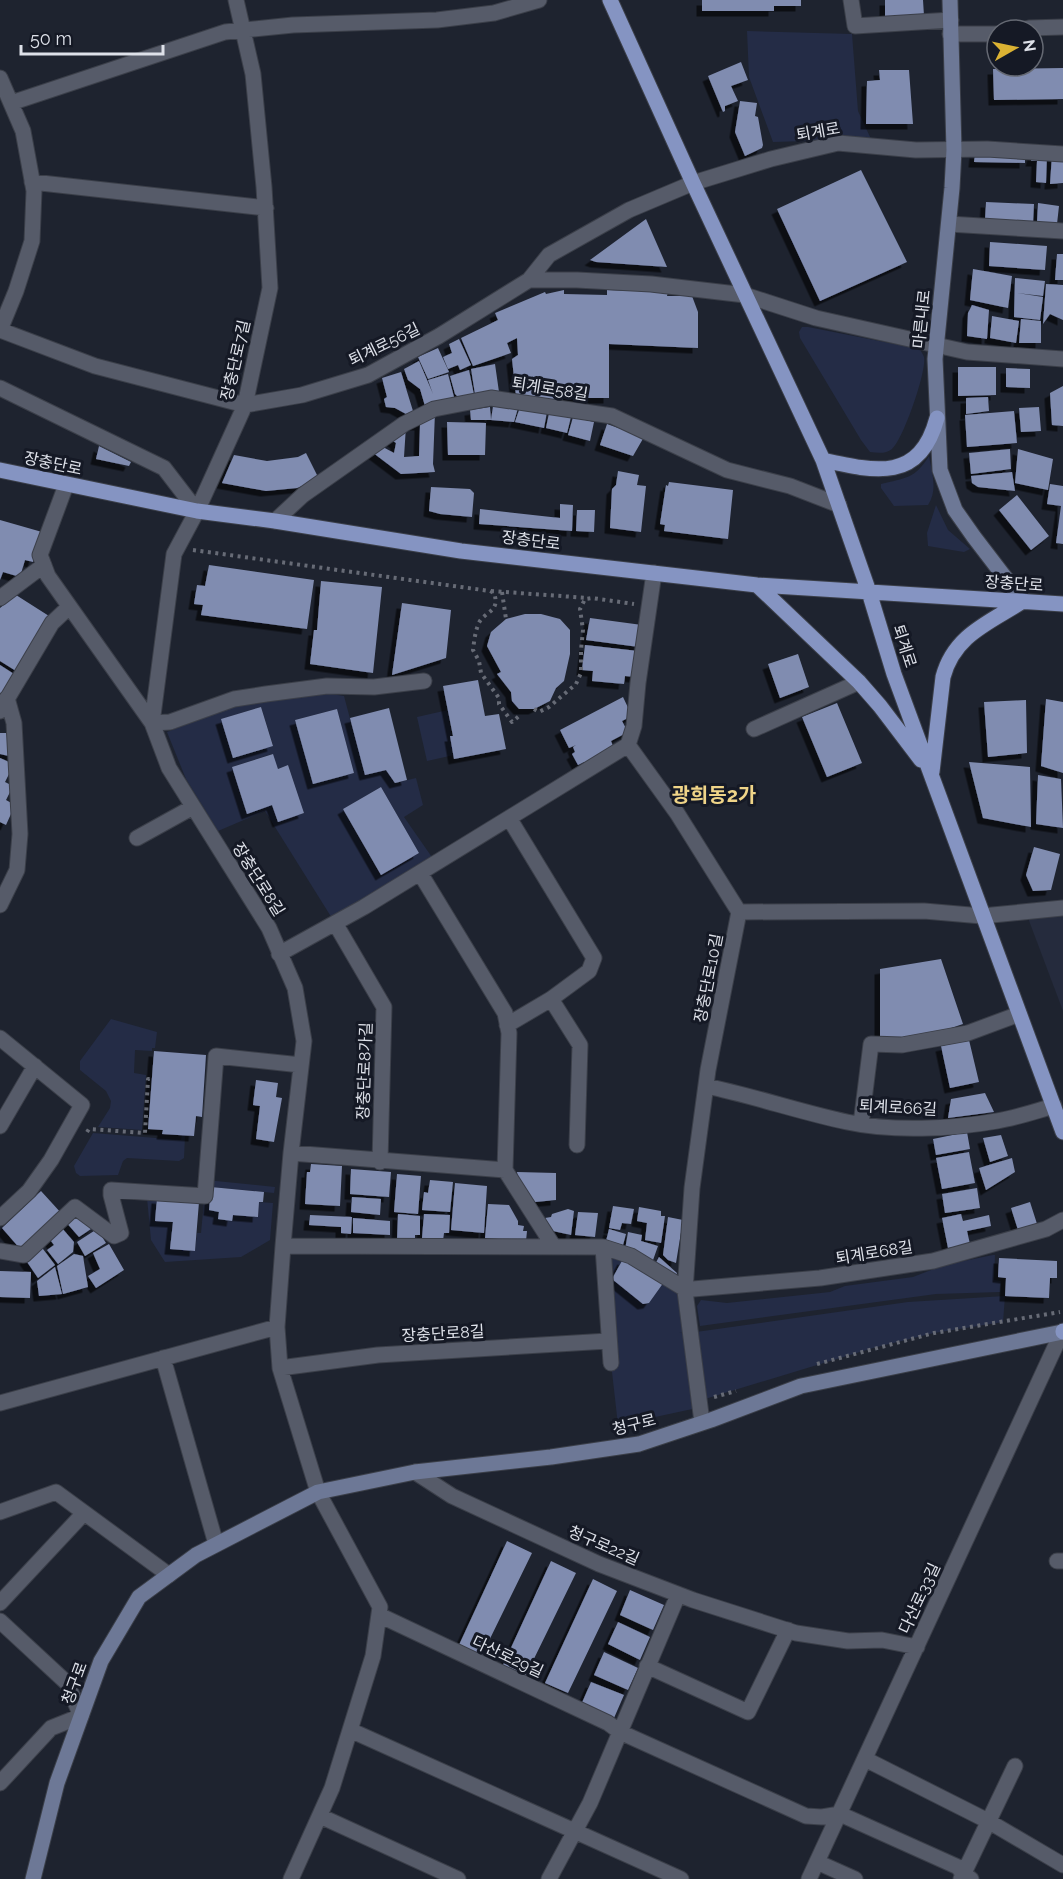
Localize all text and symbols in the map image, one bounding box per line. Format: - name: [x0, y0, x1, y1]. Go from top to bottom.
- scale bar: [21, 18, 164, 56]
- north arrow: [985, 18, 1045, 78]
- text: 50 m: [30, 28, 72, 49]
- text: N: [1019, 38, 1040, 53]
- street label: 퇴계로: [795, 118, 842, 145]
- street label: 마른내로: [909, 289, 934, 349]
- street label: 장충단로7길: [217, 318, 254, 402]
- street label: 퇴계로56길: [345, 319, 423, 370]
- street label: 퇴계로58길: [510, 373, 589, 404]
- street label: 장충단로: [22, 448, 84, 479]
- street label: 장충단로: [501, 527, 562, 554]
- street label: 장충단로: [984, 572, 1044, 595]
- street label: 퇴계로: [889, 622, 920, 670]
- district label: 광희동2가: [672, 783, 756, 807]
- street label: 장충단로8길: [229, 839, 289, 920]
- street label: 장충단로10길: [691, 932, 726, 1024]
- street label: 장충단로8가길: [353, 1022, 376, 1120]
- street label: 퇴계로66길: [858, 1096, 938, 1119]
- street label: 퇴계로68길: [834, 1237, 914, 1268]
- street label: 장충단로8길: [401, 1322, 485, 1345]
- street label: 청구로: [610, 1410, 658, 1439]
- street label: 청구로22길: [565, 1522, 642, 1569]
- street label: 다산로33길: [895, 1560, 944, 1637]
- street label: 다산로29길: [469, 1632, 547, 1681]
- street label: 청구로: [58, 1659, 91, 1707]

